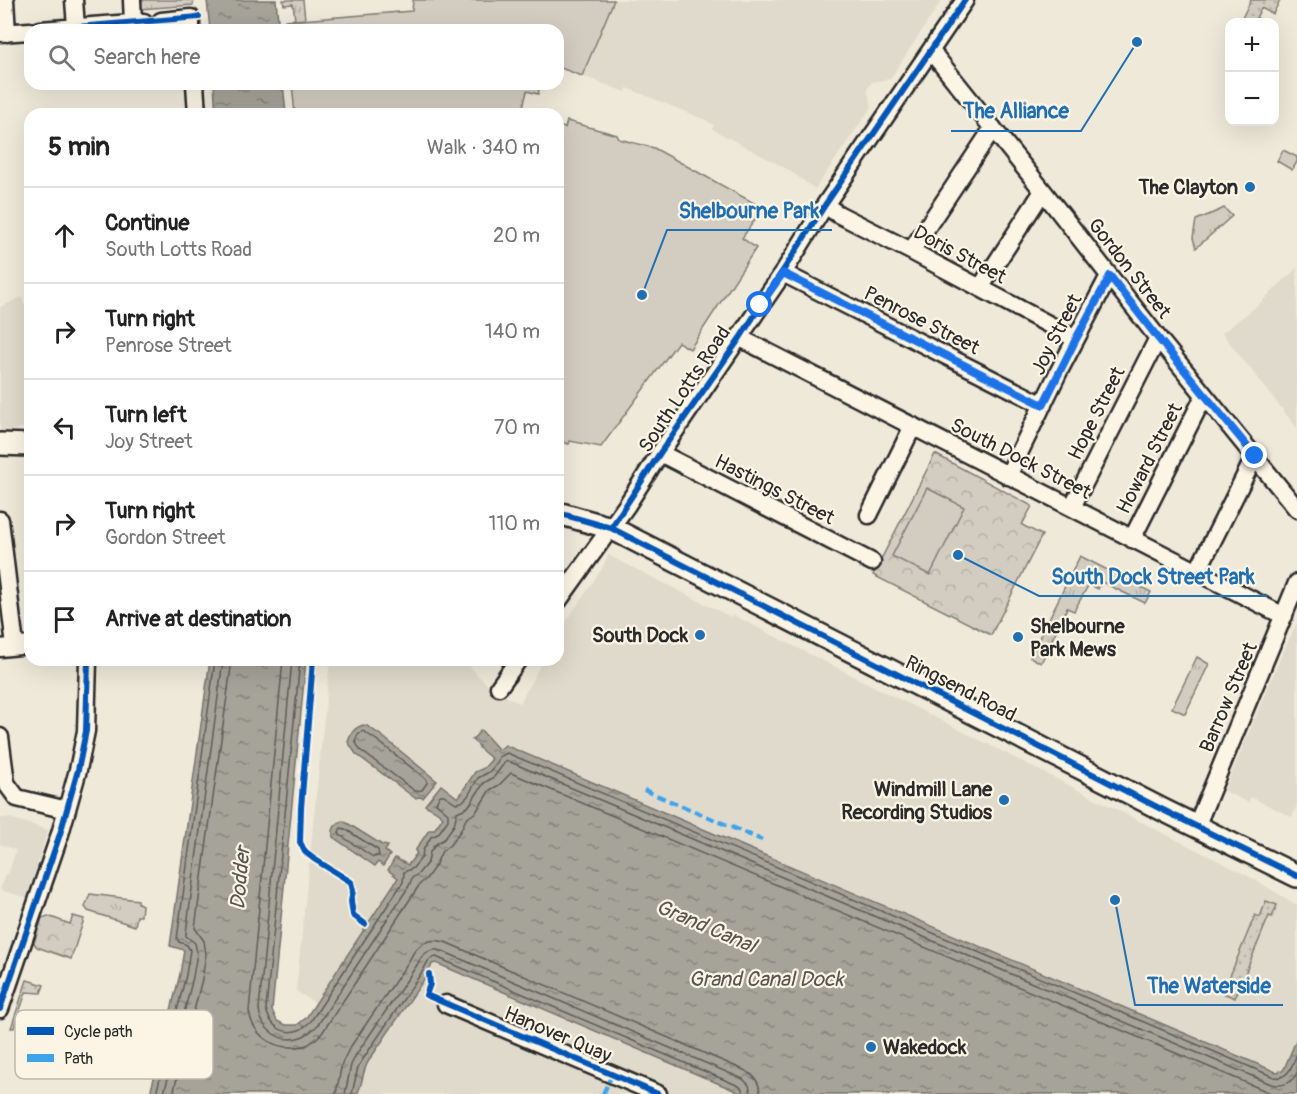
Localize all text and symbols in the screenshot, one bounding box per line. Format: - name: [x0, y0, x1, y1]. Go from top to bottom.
- map controls: [1225, 18, 1279, 126]
- button: +: [1225, 18, 1279, 72]
- search box: [24, 24, 564, 90]
- icon: search: [45, 41, 78, 74]
- text: Search here: [93, 43, 200, 71]
- button: −: [1225, 72, 1279, 126]
- callout: The Alliance: [951, 92, 1081, 131]
- text: The Alliance: [962, 98, 1070, 125]
- text: 5 min: [48, 131, 110, 163]
- text: Walk · 340 m: [427, 135, 540, 160]
- place label: The Clayton: [1137, 175, 1238, 200]
- marker: The Clayton: [1243, 180, 1257, 194]
- callout: Shelbourne Park: [667, 191, 832, 230]
- text: Shelbourne Park: [679, 198, 820, 225]
- text: Continue: [105, 209, 189, 237]
- street label: Gordon Street: [1083, 213, 1177, 324]
- icon: ahead: [48, 219, 81, 252]
- street label: Doris Street: [909, 220, 1011, 290]
- text: 20 m: [493, 223, 540, 248]
- text: South Lotts Road: [105, 237, 252, 262]
- street label: Penrose Street: [860, 281, 985, 361]
- street label: Joy Street: [1025, 289, 1088, 379]
- route start: [746, 291, 772, 317]
- text: Turn right: [105, 305, 195, 333]
- icon: right: [48, 315, 81, 348]
- text: 140 m: [485, 319, 540, 344]
- street label: South Lotts Road: [633, 321, 736, 457]
- text: Penrose Street: [105, 333, 232, 358]
- street label: Hope Street: [1062, 362, 1131, 464]
- street label: Howard Street: [1111, 398, 1189, 518]
- text: Turn left: [105, 401, 187, 429]
- icon: left: [48, 411, 81, 444]
- street label: South Dock Street: [946, 412, 1096, 505]
- text: 70 m: [494, 415, 540, 440]
- text: Joy Street: [105, 429, 192, 454]
- route end: [1241, 442, 1267, 468]
- street label: Hastings Street: [711, 449, 840, 531]
- text: Turn right: [105, 497, 195, 525]
- icon: right: [48, 507, 81, 540]
- text: 110 m: [489, 511, 540, 536]
- text: Gordon Street: [105, 525, 226, 550]
- callout: South Dock Street Park: [1039, 557, 1267, 596]
- text: South Dock Street Park: [1051, 564, 1255, 591]
- icon: arrive: [48, 603, 81, 636]
- text: Arrive at destination: [105, 605, 291, 633]
- place label: Shelbourne Park Mews: [1030, 614, 1126, 662]
- place label: South Dock: [592, 623, 689, 648]
- marker: South Dock: [693, 628, 707, 642]
- marker: Shelbourne Park Mews: [1011, 630, 1025, 644]
- street label: Barrow Street: [1194, 638, 1263, 756]
- street label: Ringsend Road: [901, 650, 1021, 727]
- place label: Windmill Lane Recording Studios: [841, 777, 993, 825]
- marker: Windmill Lane Recording Studios: [997, 793, 1011, 807]
- water label: Dodder: [224, 843, 257, 911]
- water label: Grand Canal: [652, 893, 762, 960]
- water label: Grand Canal Dock: [689, 966, 845, 993]
- callout: The Waterside: [1135, 966, 1283, 1005]
- text: The Waterside: [1146, 973, 1272, 1000]
- street label: Hanover Quay: [500, 1001, 616, 1068]
- legend: [15, 1010, 213, 1079]
- text: Cycle path: [64, 1022, 132, 1042]
- place label: Wakedock: [883, 1035, 967, 1060]
- marker: Wakedock: [864, 1040, 878, 1054]
- text: Path: [64, 1049, 93, 1069]

